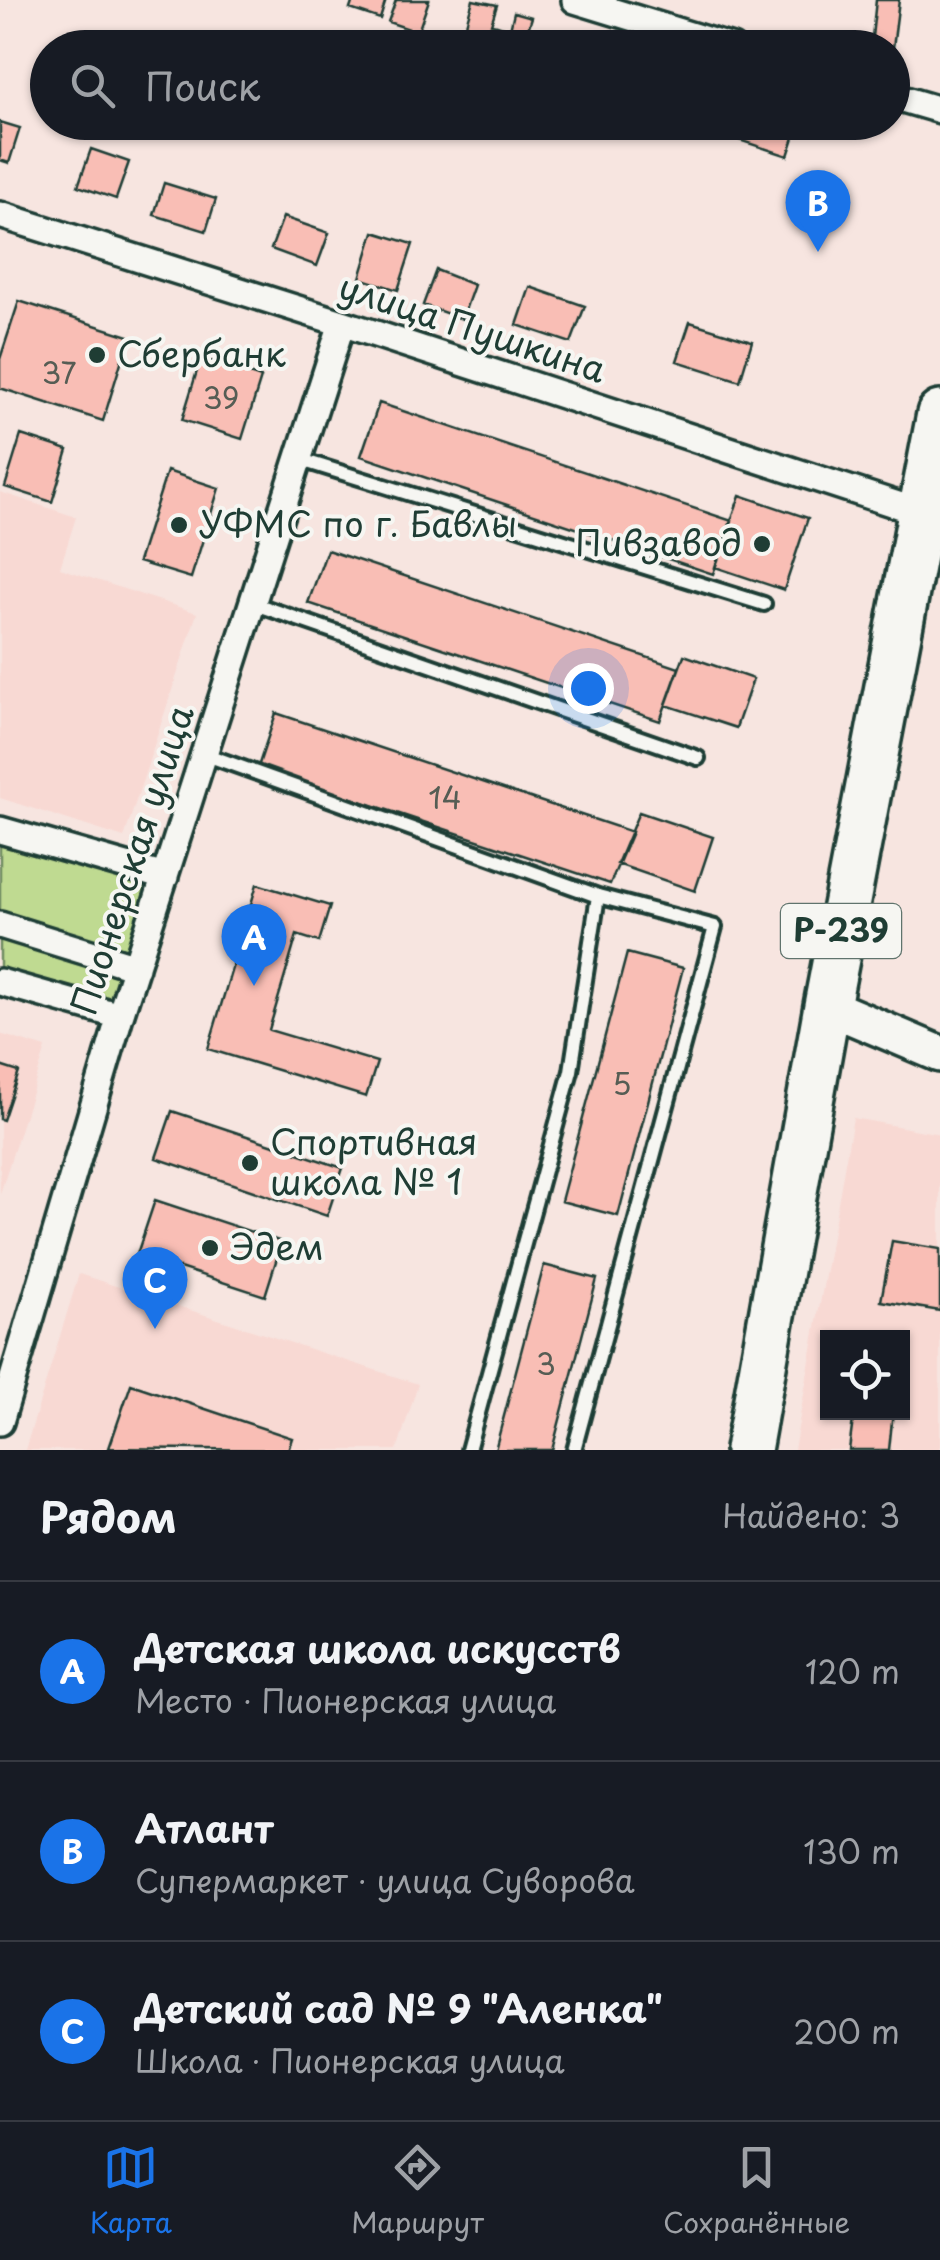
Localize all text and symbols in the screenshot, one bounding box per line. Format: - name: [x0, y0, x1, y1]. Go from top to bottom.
- search box: [30, 30, 910, 140]
- text: Поиск: [145, 57, 260, 114]
- icon: search: [65, 58, 120, 113]
- pin: B: [786, 170, 850, 252]
- street label: улица Пушкина: [333, 259, 613, 395]
- place label: Сбербанк: [117, 326, 286, 379]
- marker: Сбербанк: [86, 344, 108, 366]
- house number: 37: [41, 349, 77, 394]
- house number: 39: [203, 374, 239, 419]
- place label: УФМС по г. Бавлы: [199, 496, 517, 549]
- marker: УФМС по г. Бавлы: [168, 514, 190, 536]
- place label: Пивзавод: [575, 515, 742, 568]
- marker: Пивзавод: [751, 533, 773, 555]
- your location: [563, 663, 614, 714]
- street label: Пионерская улица: [56, 698, 206, 1021]
- house number: 14: [428, 774, 462, 819]
- pin: A: [222, 904, 286, 986]
- road number: Р-239: [781, 904, 901, 958]
- house number: 5: [612, 1060, 632, 1105]
- place label: Спортивная школа № 1: [270, 1114, 477, 1207]
- marker: Спортивная школа № 1: [239, 1152, 261, 1174]
- place label: Эдем: [230, 1219, 324, 1272]
- marker: Эдем: [199, 1237, 221, 1259]
- pin: C: [122, 1246, 188, 1329]
- map controls: [820, 1330, 910, 1420]
- button: locate: [820, 1330, 910, 1420]
- house number: 3: [536, 1340, 556, 1385]
- text: Рядом: [40, 1484, 177, 1547]
- text: Найдено: 3: [722, 1491, 900, 1539]
- text: Детская школа искусств: [135, 1619, 621, 1676]
- text: A: [60, 1647, 85, 1695]
- text: 120 m: [805, 1647, 900, 1695]
- text: Место · Пионерская улица: [135, 1676, 556, 1724]
- text: Атлант: [135, 1799, 274, 1856]
- text: B: [62, 1827, 83, 1875]
- text: 130 m: [803, 1827, 900, 1875]
- text: Супермаркет · улица Суворова: [135, 1856, 635, 1904]
- text: Детский сад № 9 "Аленка": [135, 1979, 663, 2036]
- text: C: [60, 2007, 85, 2055]
- text: 200 m: [793, 2007, 900, 2055]
- text: Школа · Пионерская улица: [135, 2036, 565, 2084]
- tab: Карта: [90, 2140, 172, 2243]
- tab: Маршрут: [351, 2140, 484, 2243]
- tab: Сохранённые: [663, 2140, 850, 2243]

